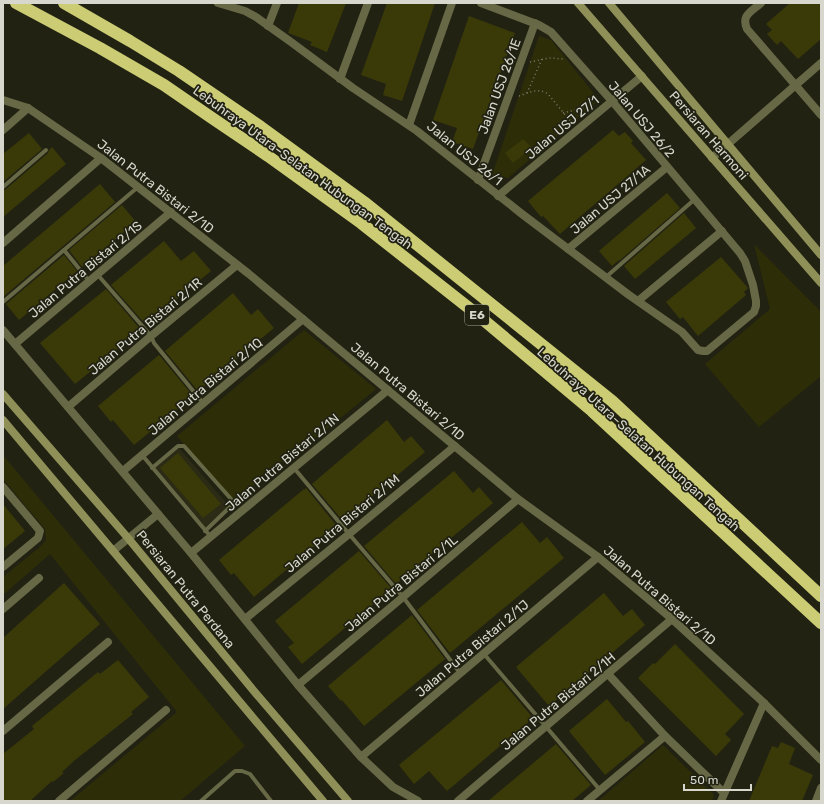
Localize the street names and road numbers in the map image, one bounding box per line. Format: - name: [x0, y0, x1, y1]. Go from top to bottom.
- street label: Jalan USJ 26/1E: [475, 36, 524, 136]
- street label: Jalan USJ 26/2: [605, 78, 678, 160]
- street label: Lebuhraya Utara–Selatan Hubungan Tengah: [190, 83, 415, 253]
- street label: Persiaran Harmoni: [666, 88, 751, 182]
- street label: Jalan USJ 27/1: [523, 93, 602, 162]
- street label: Jalan USJ 26/1: [424, 118, 505, 188]
- street label: Jalan Putra Bistari 2/1D: [95, 136, 217, 237]
- street label: Jalan USJ 27/1A: [567, 162, 653, 237]
- street label: Jalan Putra Bistari 2/1S: [26, 218, 145, 321]
- street label: Jalan Putra Bistari 2/1R: [86, 275, 205, 378]
- road number: E6: [465, 305, 489, 325]
- street label: Jalan Putra Bistari 2/1Q: [146, 334, 265, 438]
- street label: Jalan Putra Bistari 2/1D: [348, 339, 468, 443]
- street label: Lebuhraya Utara–Selatan Hubungan Tengah: [534, 344, 743, 535]
- street label: Jalan Putra Bistari 2/1N: [222, 410, 342, 514]
- street label: Jalan Putra Bistari 2/1M: [282, 471, 403, 576]
- street label: Persiaran Putra Perdana: [133, 527, 238, 651]
- street label: Jalan Putra Bistari 2/1L: [342, 532, 461, 635]
- street label: Jalan Putra Bistari 2/1D: [601, 543, 719, 648]
- street label: Jalan Putra Bistari 2/1J: [413, 597, 532, 700]
- street label: Jalan Putra Bistari 2/1H: [498, 649, 618, 753]

